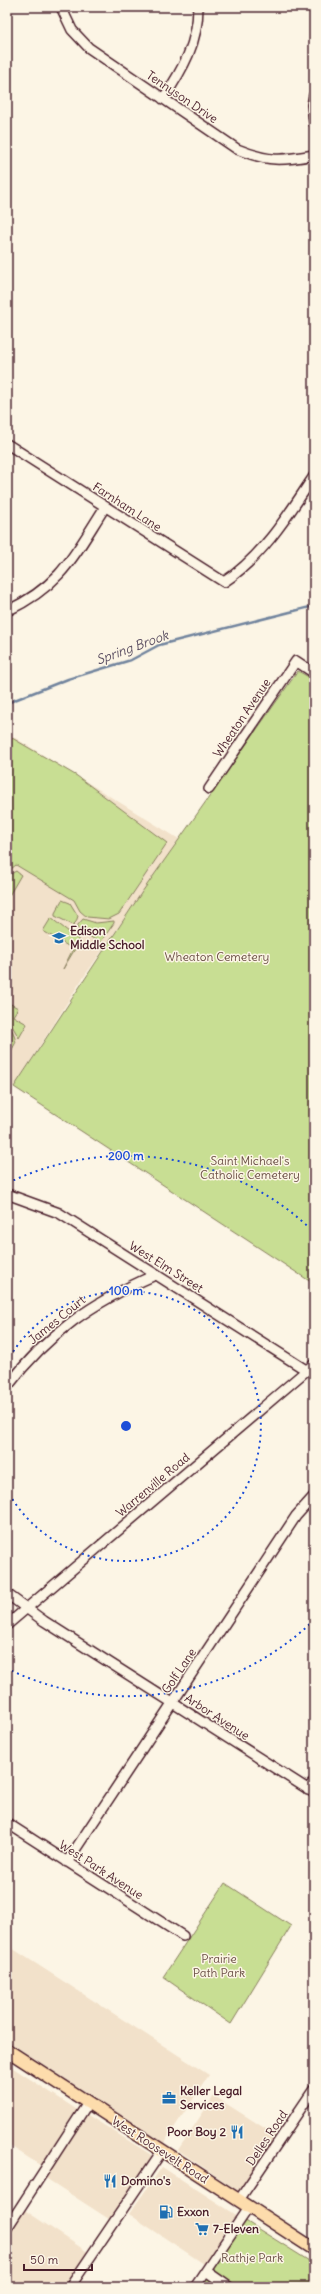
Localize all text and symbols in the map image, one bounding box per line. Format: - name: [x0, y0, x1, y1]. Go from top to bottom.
- street label: Tennyson Drive: [144, 67, 221, 126]
- street label: Farnham Lane: [90, 479, 164, 534]
- water label: Spring Brook: [94, 626, 172, 668]
- street label: Wheaton Avenue: [210, 675, 274, 760]
- place label: Edison Middle School: [70, 923, 145, 952]
- school or university icon: Edison Middle School: [51, 930, 67, 946]
- park label: Wheaton Cemetery: [165, 949, 269, 964]
- text: 200 m: [108, 1148, 144, 1163]
- park label: Saint Michael's Catholic Cemetery: [200, 1153, 300, 1182]
- street label: West Elm Street: [126, 1238, 206, 1295]
- text: 100 m: [109, 1283, 143, 1298]
- street label: James Court: [25, 1292, 88, 1347]
- centre of rings: [119, 1419, 133, 1433]
- street label: Warrenville Road: [113, 1449, 193, 1520]
- street label: Golf Lane: [158, 1645, 199, 1696]
- street label: Arbor Avenue: [182, 1690, 252, 1743]
- street label: West Park Avenue: [56, 1837, 146, 1902]
- park label: Prairie Path Park: [193, 1951, 245, 1980]
- place label: Keller Legal Services: [180, 2083, 242, 2112]
- office icon: Keller Legal Services: [161, 2090, 177, 2106]
- street label: Delles Road: [243, 2107, 290, 2168]
- street label: West Roosevelt Road: [109, 2113, 211, 2186]
- place label: Poor Boy 2: [167, 2124, 226, 2140]
- restaurant icon: Poor Boy 2: [229, 2124, 245, 2140]
- restaurant icon: Domino's: [102, 2173, 118, 2189]
- place label: Domino's: [121, 2173, 171, 2188]
- fuel station icon: Exxon: [158, 2204, 174, 2220]
- place label: Exxon: [177, 2204, 209, 2219]
- supermarket icon: 7-Eleven: [194, 2221, 210, 2237]
- place label: 7-Eleven: [213, 2221, 259, 2236]
- scale bar: [24, 2246, 92, 2272]
- park label: Rathje Park: [221, 2250, 283, 2265]
- text: 50 m: [30, 2252, 59, 2267]

